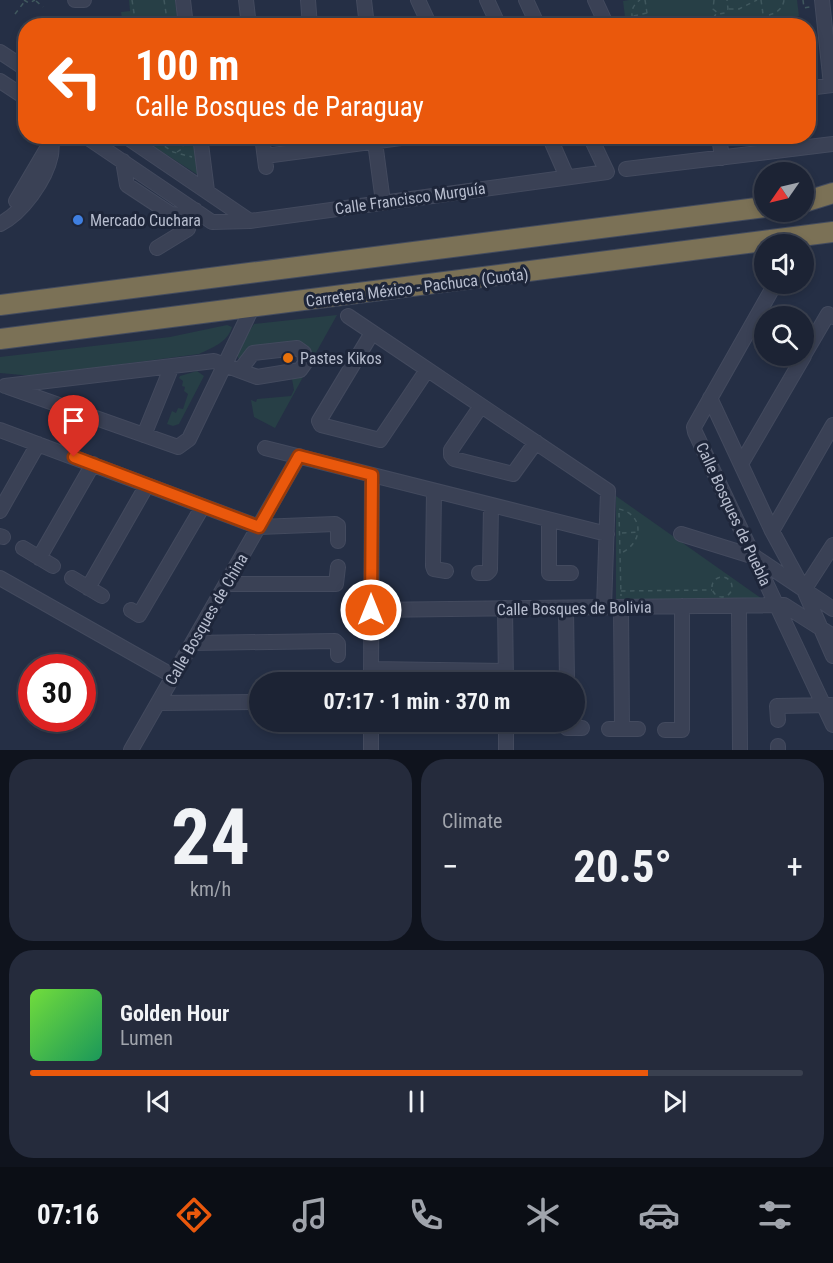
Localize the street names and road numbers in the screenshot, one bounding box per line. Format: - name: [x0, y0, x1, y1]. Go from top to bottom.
- street label: Calle Francisco Murguía: [334, 179, 487, 218]
- street label: Carretera México - Pachuca (Cuota): [305, 264, 530, 311]
- street label: Calle Bosques de Puebla: [692, 440, 775, 589]
- street label: Calle Bosques de China: [161, 550, 252, 688]
- street label: Calle Bosques de Bolivia: [496, 598, 652, 619]

